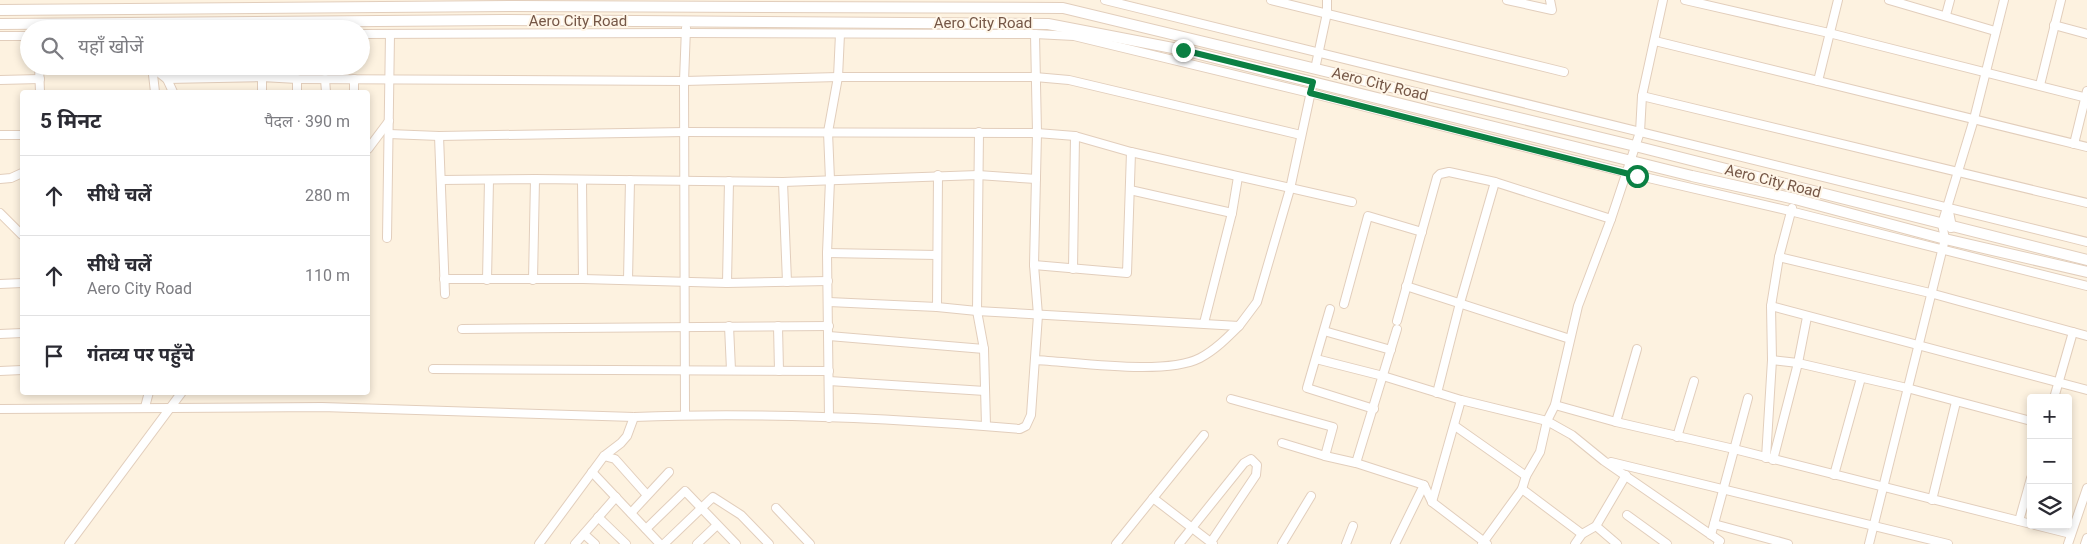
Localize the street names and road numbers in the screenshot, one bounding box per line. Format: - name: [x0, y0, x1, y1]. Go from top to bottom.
- street label: Aero City Road: [529, 12, 627, 30]
- street label: Aero City Road: [934, 14, 1032, 32]
- street label: Aero City Road: [1330, 63, 1430, 105]
- street label: Aero City Road: [1723, 160, 1823, 202]

